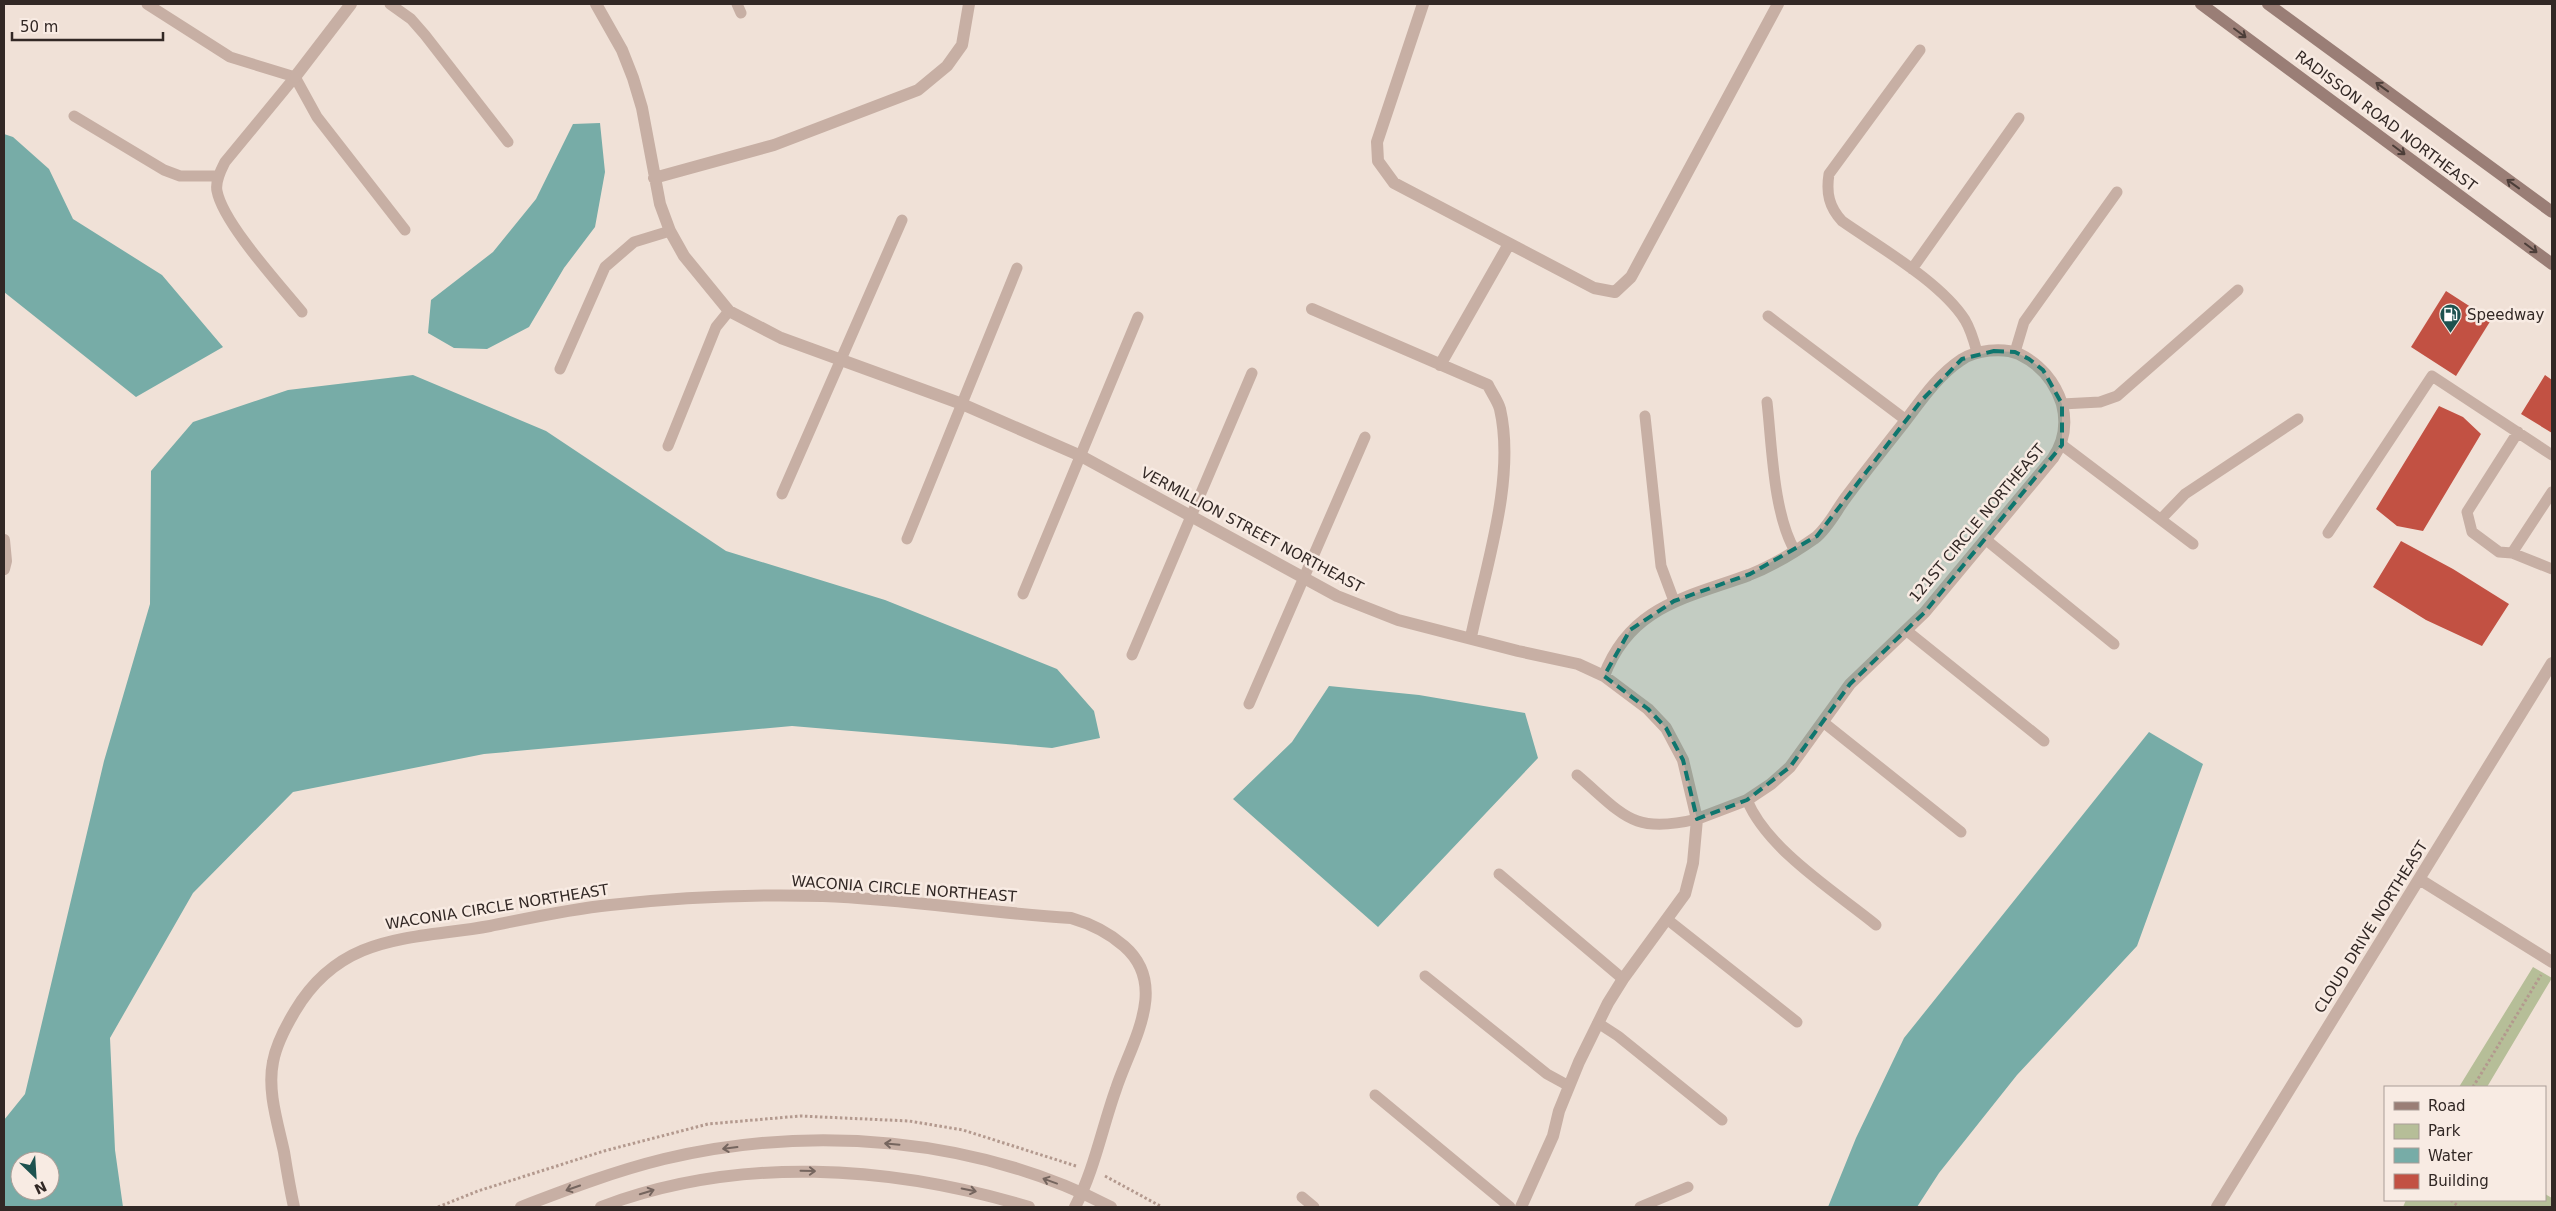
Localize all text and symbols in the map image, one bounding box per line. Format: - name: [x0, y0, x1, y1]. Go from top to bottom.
- scale bar: [12, 10, 164, 42]
- text: 50 m: [20, 18, 58, 36]
- one-way arrow: [2233, 28, 2247, 38]
- street label: RADISSON ROAD NORTHEAST: [2292, 47, 2481, 196]
- one-way arrow: [2376, 82, 2389, 93]
- one-way arrow: [2392, 145, 2405, 156]
- one-way arrow: [2507, 178, 2520, 189]
- one-way arrow: [2524, 243, 2537, 254]
- fuel station icon: Speedway: [2439, 303, 2463, 334]
- place label: Speedway: [2467, 306, 2544, 324]
- street label: 121ST CIRCLE NORTHEAST: [1906, 440, 2049, 606]
- street label: VERMILLION STREET NORTHEAST: [1138, 463, 1367, 597]
- street label: CLOUD DRIVE NORTHEAST: [2310, 837, 2432, 1016]
- street label: WACONIA CIRCLE NORTHEAST: [791, 872, 1018, 906]
- street label: WACONIA CIRCLE NORTHEAST: [384, 880, 611, 934]
- legend: [2384, 1086, 2546, 1201]
- text: Road: [2428, 1097, 2466, 1115]
- text: Park: [2428, 1122, 2461, 1140]
- one-way arrow: [885, 1139, 901, 1149]
- one-way arrow: [723, 1143, 739, 1153]
- text: Water: [2428, 1147, 2473, 1165]
- north arrow: [10, 1151, 60, 1201]
- one-way arrow: [799, 1166, 815, 1176]
- text: Building: [2428, 1172, 2489, 1190]
- one-way arrow: [1043, 1176, 1058, 1185]
- text: N: [32, 1178, 49, 1198]
- one-way arrow: [566, 1184, 581, 1193]
- one-way arrow: [639, 1186, 655, 1196]
- one-way arrow: [960, 1186, 976, 1195]

